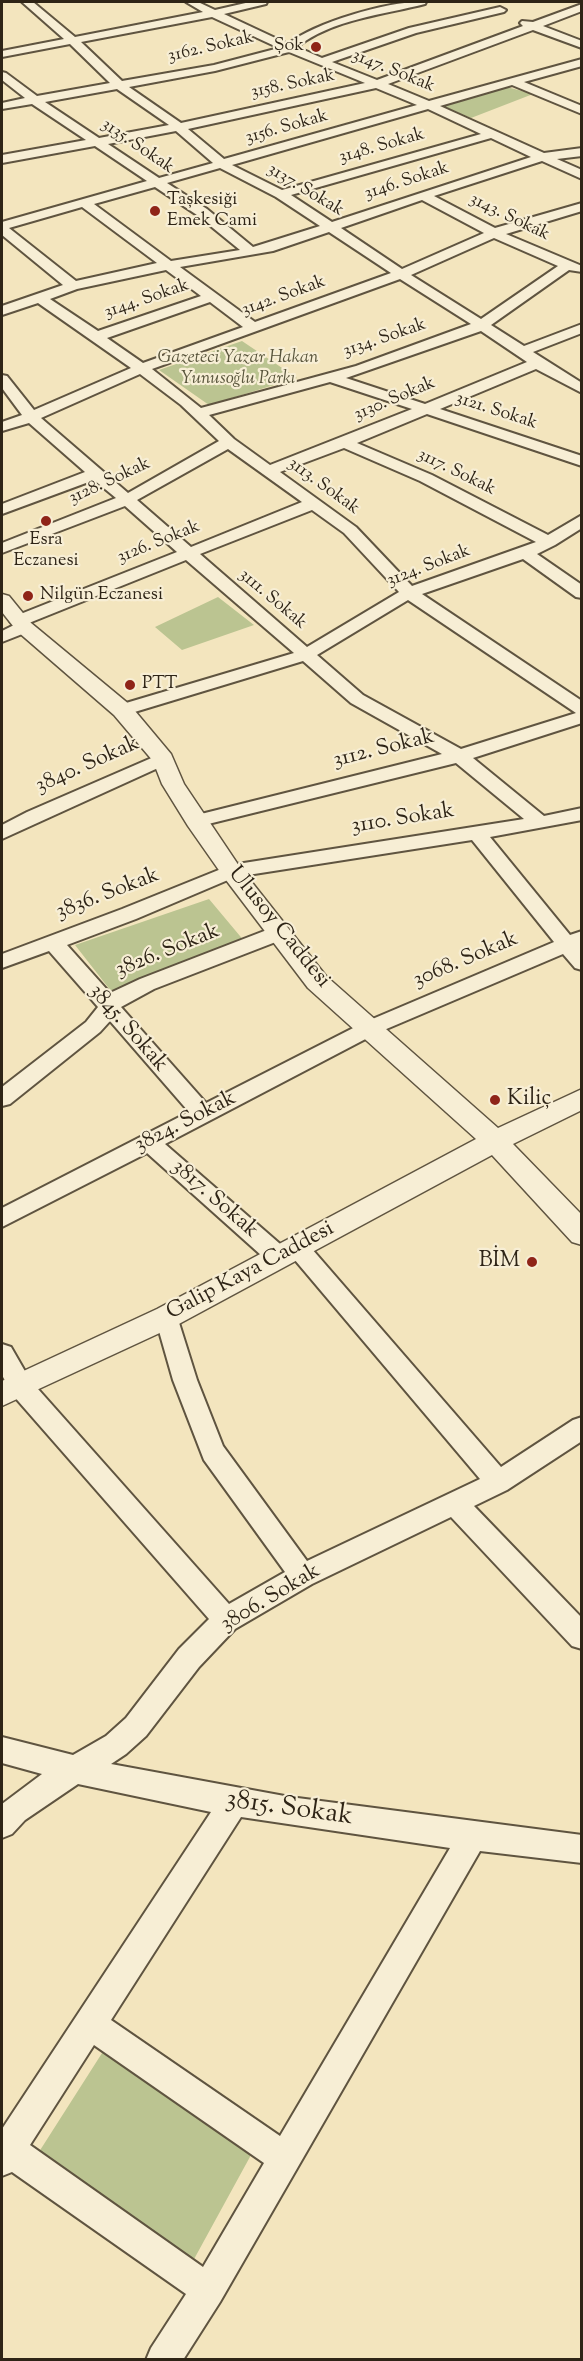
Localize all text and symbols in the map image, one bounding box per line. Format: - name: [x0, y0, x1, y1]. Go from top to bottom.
- street label: 3162. Sokak: [166, 28, 256, 68]
- place label: Şok: [274, 36, 304, 58]
- marker: Şok: [309, 40, 323, 54]
- street label: 3147. Sokak: [348, 46, 438, 98]
- street label: 3158. Sokak: [249, 66, 337, 104]
- street label: 3156. Sokak: [243, 106, 331, 150]
- street label: 3135. Sokak: [96, 115, 178, 179]
- street label: 3148. Sokak: [337, 124, 427, 170]
- street label: 3146. Sokak: [362, 158, 452, 206]
- street label: 3137. Sokak: [263, 160, 347, 222]
- street label: 3143. Sokak: [465, 189, 553, 247]
- place label: Taşkesiği Emek Cami: [167, 190, 257, 232]
- marker: Taşkesiği Emek Cami: [148, 204, 162, 218]
- street label: 3142. Sokak: [239, 272, 329, 322]
- street label: 3144. Sokak: [102, 275, 192, 325]
- street label: 3134. Sokak: [341, 315, 429, 363]
- park label: Gazeteci Yazar Hakan Yunusoğlu Parkı: [158, 348, 318, 391]
- street label: 3130. Sokak: [351, 373, 439, 427]
- street label: 3121. Sokak: [452, 389, 540, 435]
- street label: 3117. Sokak: [413, 445, 499, 501]
- street label: 3128. Sokak: [66, 454, 154, 510]
- street label: 3113. Sokak: [283, 454, 363, 520]
- marker: Esra Eczanesi: [39, 514, 53, 528]
- street label: 3126. Sokak: [115, 517, 203, 569]
- place label: Esra Eczanesi: [13, 530, 79, 572]
- street label: 3124. Sokak: [384, 541, 474, 593]
- street label: 3111. Sokak: [233, 565, 311, 635]
- place label: Nilgün Eczanesi: [40, 585, 163, 607]
- marker: Nilgün Eczanesi: [21, 589, 35, 603]
- place label: PTT: [142, 674, 177, 696]
- marker: PTT: [123, 678, 137, 692]
- street label: 3112. Sokak: [331, 725, 437, 775]
- street label: 3840. Sokak: [32, 731, 144, 801]
- street label: 3110. Sokak: [350, 799, 456, 841]
- street label: Ulusoy Caddesi: [221, 862, 335, 994]
- street label: 3836. Sokak: [53, 863, 163, 927]
- street label: 3826. Sokak: [112, 919, 224, 985]
- street label: 3068. Sokak: [410, 927, 522, 995]
- street label: 3845. Sokak: [82, 980, 172, 1078]
- street label: 3824. Sokak: [131, 1086, 241, 1160]
- place label: Kiliç: [507, 1087, 551, 1113]
- marker: Kiliç: [488, 1093, 502, 1107]
- street label: 3817. Sokak: [165, 1155, 263, 1245]
- street label: Galip Kaya Caddesi: [163, 1217, 339, 1327]
- place label: BİM: [479, 1249, 520, 1275]
- marker: BİM: [525, 1255, 539, 1269]
- street label: 3806. Sokak: [216, 1559, 326, 1639]
- street label: 3815. Sokak: [223, 1785, 355, 1835]

